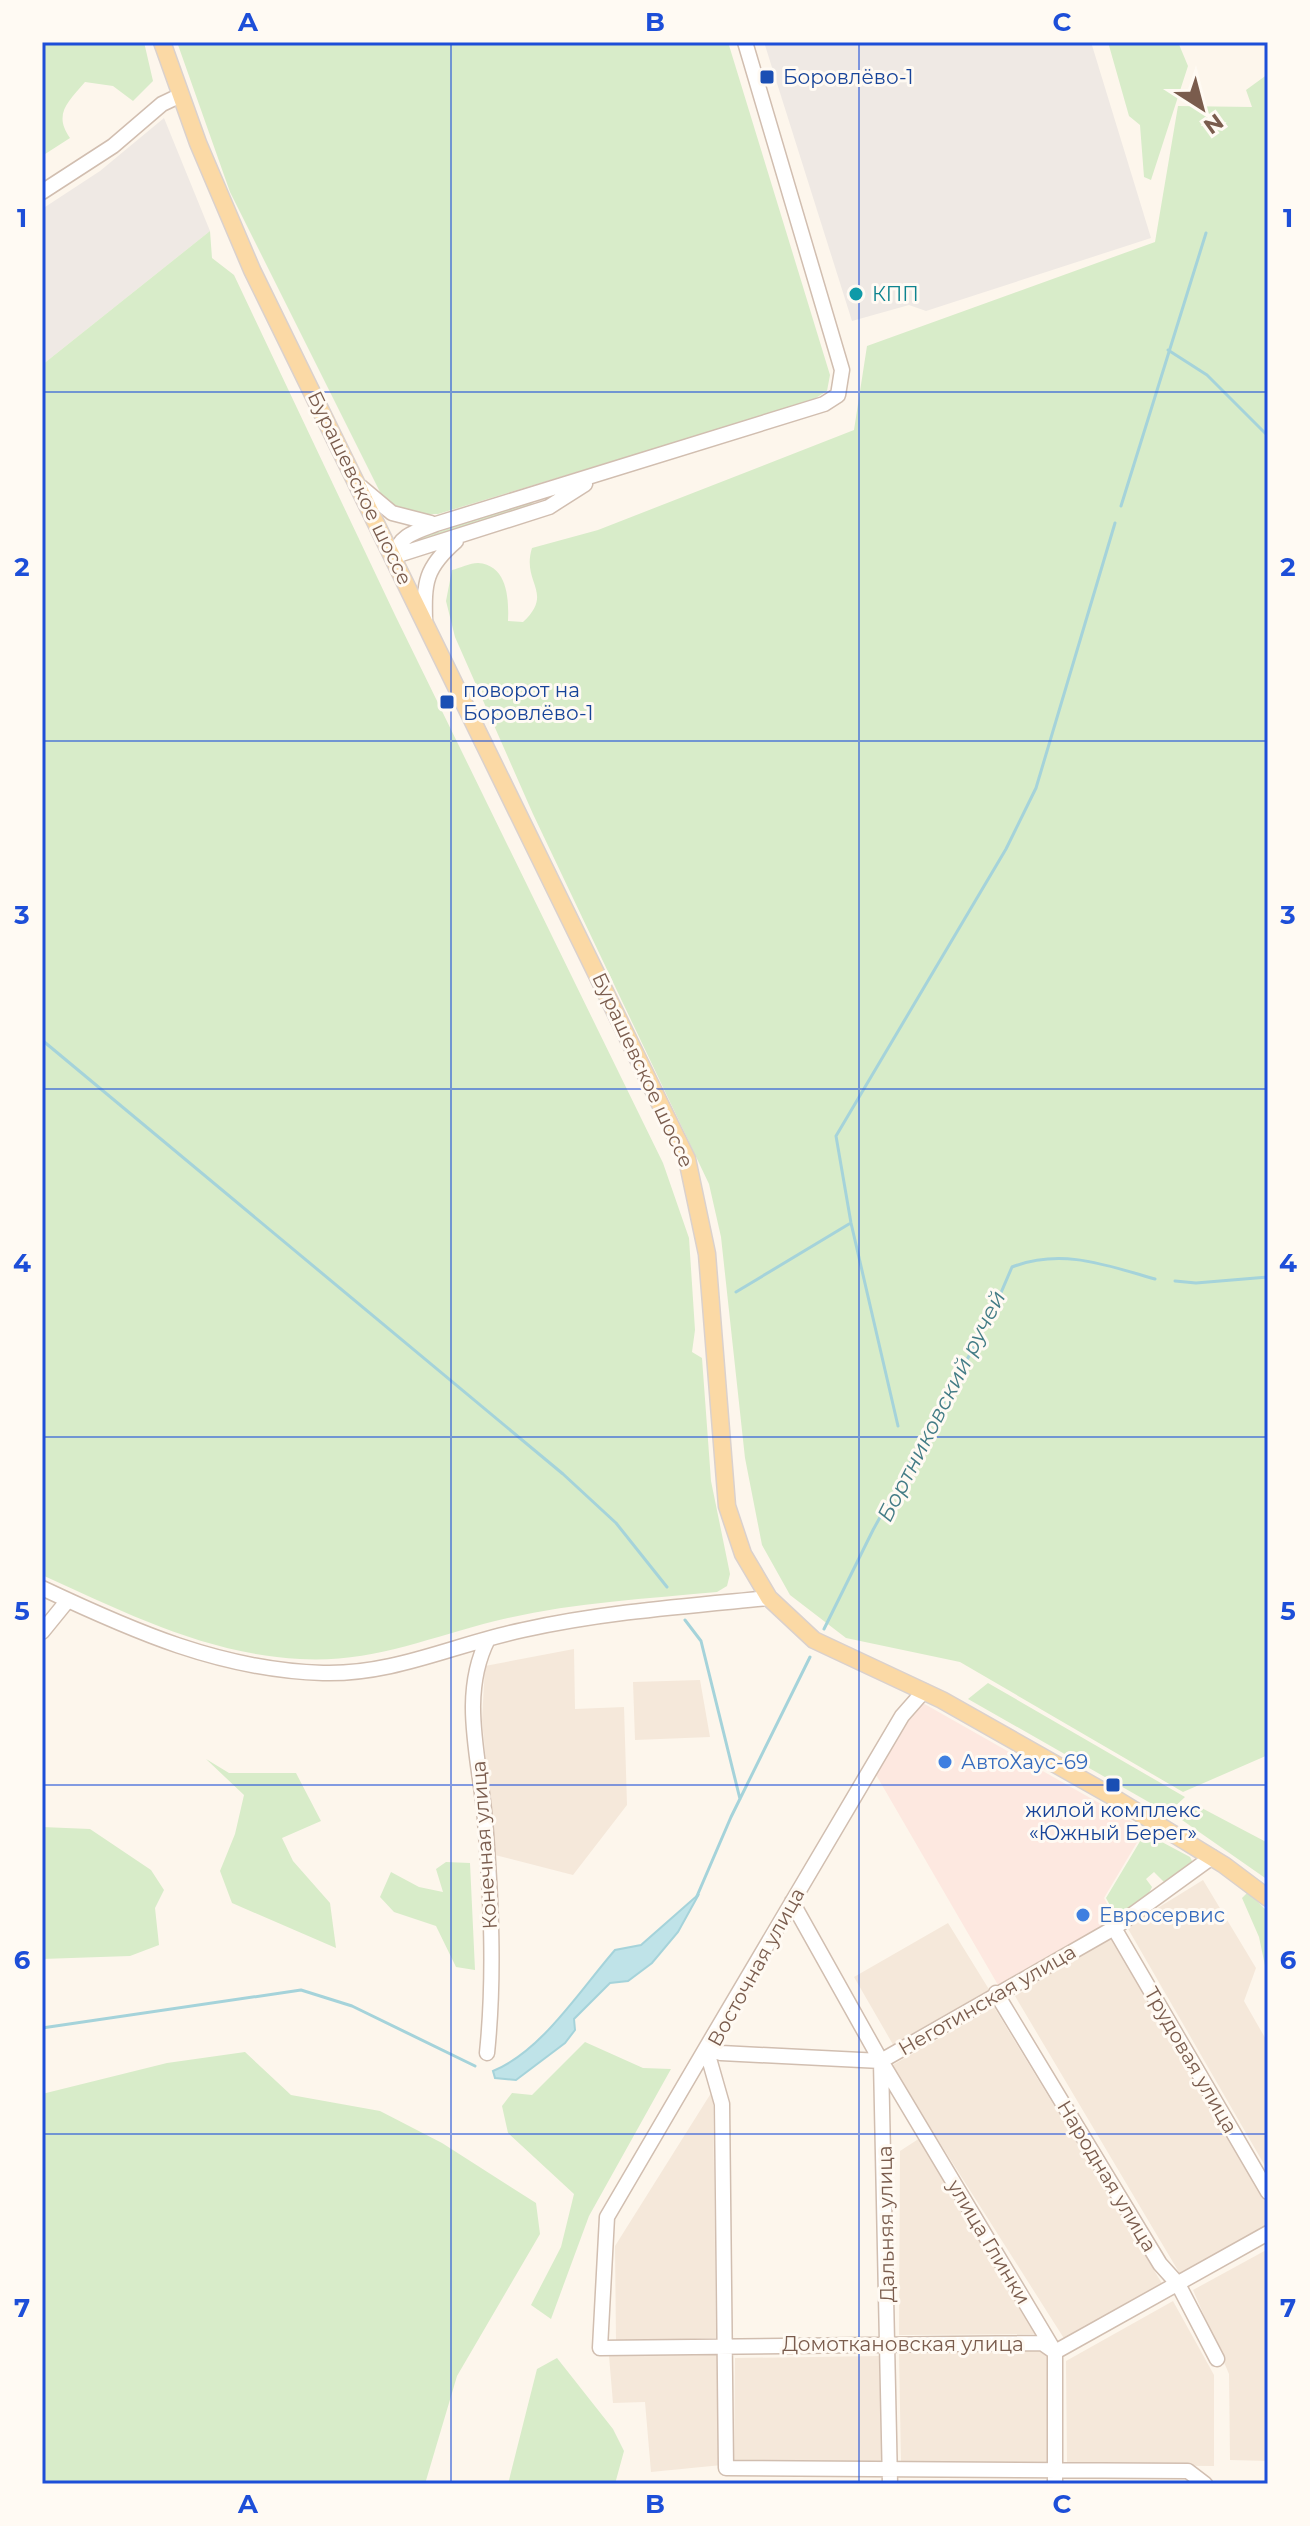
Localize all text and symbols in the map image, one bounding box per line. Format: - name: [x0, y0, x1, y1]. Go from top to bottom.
- text: A: [237, 6, 259, 38]
- text: B: [645, 6, 665, 38]
- text: C: [1053, 6, 1072, 38]
- place label: Боровлёво-1: [783, 65, 913, 89]
- marker: Боровлёво-1: [758, 68, 776, 86]
- north arrow: [1162, 68, 1242, 148]
- text: N: [1198, 108, 1229, 140]
- text: 1: [17, 202, 27, 234]
- text: 1: [1283, 202, 1293, 234]
- place label: КПП: [872, 282, 919, 306]
- marker: КПП: [847, 285, 865, 303]
- street label: Бурашевское шоссе: [303, 387, 417, 589]
- text: 2: [14, 551, 30, 583]
- text: 2: [1280, 551, 1296, 583]
- place label: поворот на Боровлёво-1: [463, 678, 593, 725]
- marker: поворот на Боровлёво-1: [438, 693, 456, 711]
- text: 3: [13, 899, 30, 931]
- text: 3: [1279, 899, 1296, 931]
- street label: Бурашевское шоссе: [587, 969, 699, 1171]
- text: 4: [13, 1247, 31, 1279]
- text: 4: [1279, 1247, 1297, 1279]
- water label: Бортниковский ручей: [871, 1286, 1012, 1526]
- text: 5: [14, 1595, 30, 1627]
- text: 5: [1280, 1595, 1296, 1627]
- place label: АвтоХаус-69: [961, 1750, 1088, 1774]
- marker: АвтоХаус-69: [936, 1753, 954, 1771]
- street label: Конечная улица: [466, 1760, 502, 1930]
- marker: жилой комплекс «Южный Берег»: [1104, 1776, 1122, 1794]
- place label: жилой комплекс «Южный Берег»: [1025, 1798, 1201, 1845]
- street label: Восточная улица: [703, 1884, 809, 2050]
- place label: Евросервис: [1099, 1903, 1225, 1927]
- marker: Евросервис: [1074, 1906, 1092, 1924]
- street label: Неготинская улица: [894, 1939, 1080, 2061]
- text: 6: [14, 1944, 31, 1976]
- text: 6: [1280, 1944, 1297, 1976]
- street label: Трудовая улица: [1139, 1983, 1243, 2137]
- street label: Народная улица: [1052, 2096, 1162, 2256]
- street label: Дальняя улица: [873, 2145, 899, 2303]
- street label: улица Глинки: [942, 2174, 1036, 2309]
- text: 7: [14, 2292, 30, 2324]
- text: 7: [1280, 2292, 1296, 2324]
- street label: Домоткановская улица: [782, 2332, 1024, 2356]
- text: A: [237, 2488, 259, 2520]
- text: B: [645, 2488, 665, 2520]
- text: C: [1053, 2488, 1072, 2520]

